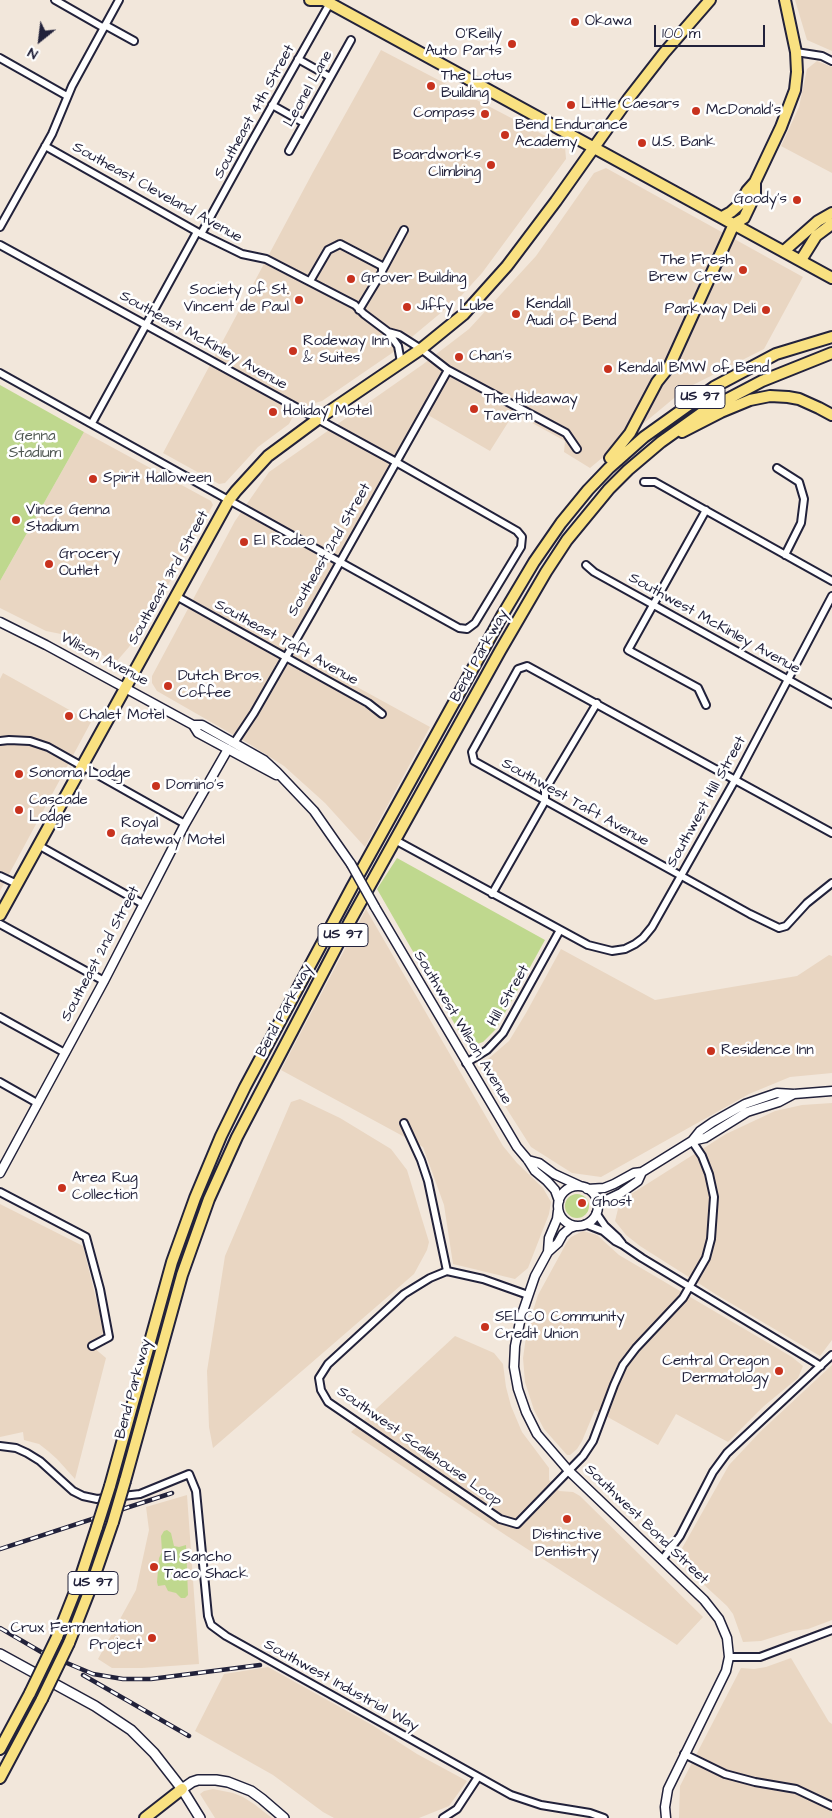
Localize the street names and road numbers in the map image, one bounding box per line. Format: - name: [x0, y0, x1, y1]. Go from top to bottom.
- street label: Southeast 4th Street: [211, 42, 299, 182]
- street label: Leonel Lane: [281, 48, 337, 130]
- street label: Southeast Cleveland Avenue: [69, 139, 245, 247]
- street label: Southeast McKinley Avenue: [116, 287, 290, 395]
- road number: US 97: [675, 386, 725, 408]
- street label: Southeast 2nd Street: [285, 480, 375, 620]
- street label: Southeast 3rd Street: [125, 508, 213, 648]
- street label: Southwest McKinley Avenue: [625, 569, 803, 679]
- street label: Southeast Taft Avenue: [211, 596, 361, 690]
- street label: Bend Parkway: [447, 607, 513, 705]
- street label: Wilson Avenue: [57, 629, 151, 691]
- street label: Southwest Hill Street: [663, 733, 751, 871]
- street label: Southwest Taft Avenue: [498, 755, 652, 851]
- street label: Southeast 2nd Street: [58, 883, 144, 1025]
- road number: US 97: [318, 924, 368, 946]
- street label: Southwest Wilson Avenue: [409, 948, 515, 1108]
- street label: Bend Parkway: [253, 961, 317, 1061]
- street label: Hill Street: [484, 962, 534, 1030]
- street label: Bend Parkway: [112, 1337, 156, 1441]
- street label: Southwest Scalehouse Loop: [333, 1383, 505, 1511]
- street label: Southwest Bond Street: [580, 1461, 712, 1589]
- road number: US 97: [68, 1572, 118, 1595]
- street label: Southwest Industrial Way: [260, 1636, 422, 1736]

